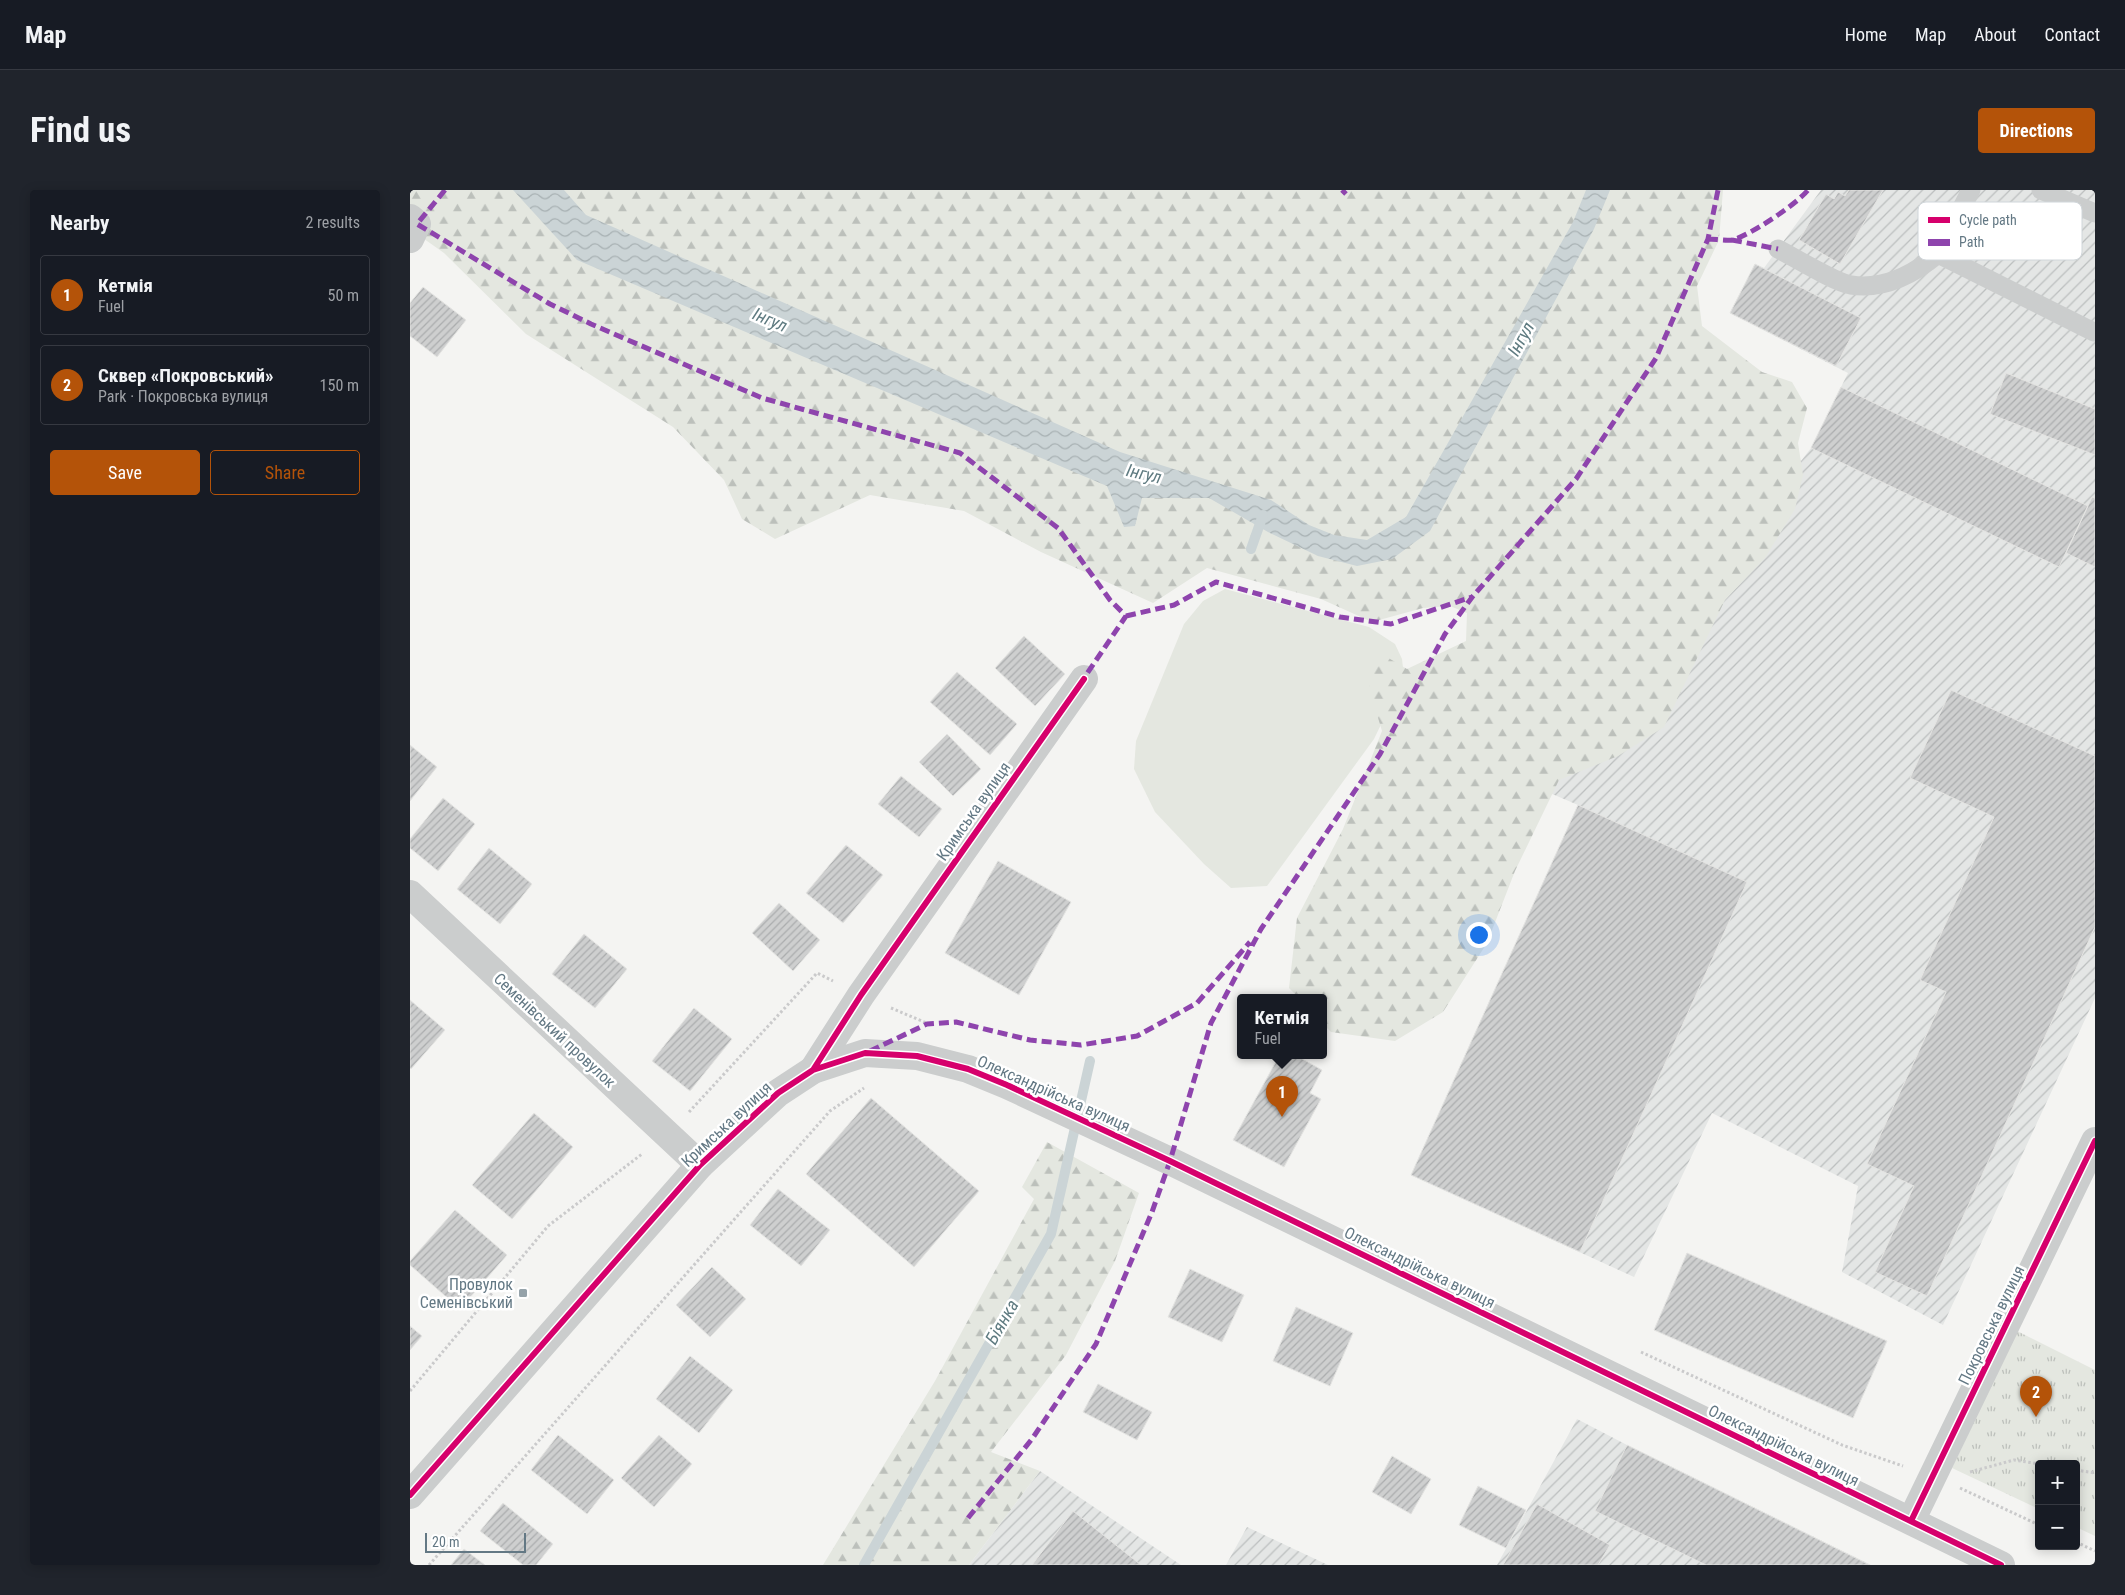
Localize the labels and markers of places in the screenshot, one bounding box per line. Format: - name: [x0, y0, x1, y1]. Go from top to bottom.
- pin: 1: [1266, 1076, 1298, 1117]
- place label: Провулок Семенівський: [420, 1275, 513, 1312]
- marker: Провулок Семенівський: [517, 1287, 529, 1299]
- pin: 2: [2020, 1376, 2052, 1417]

